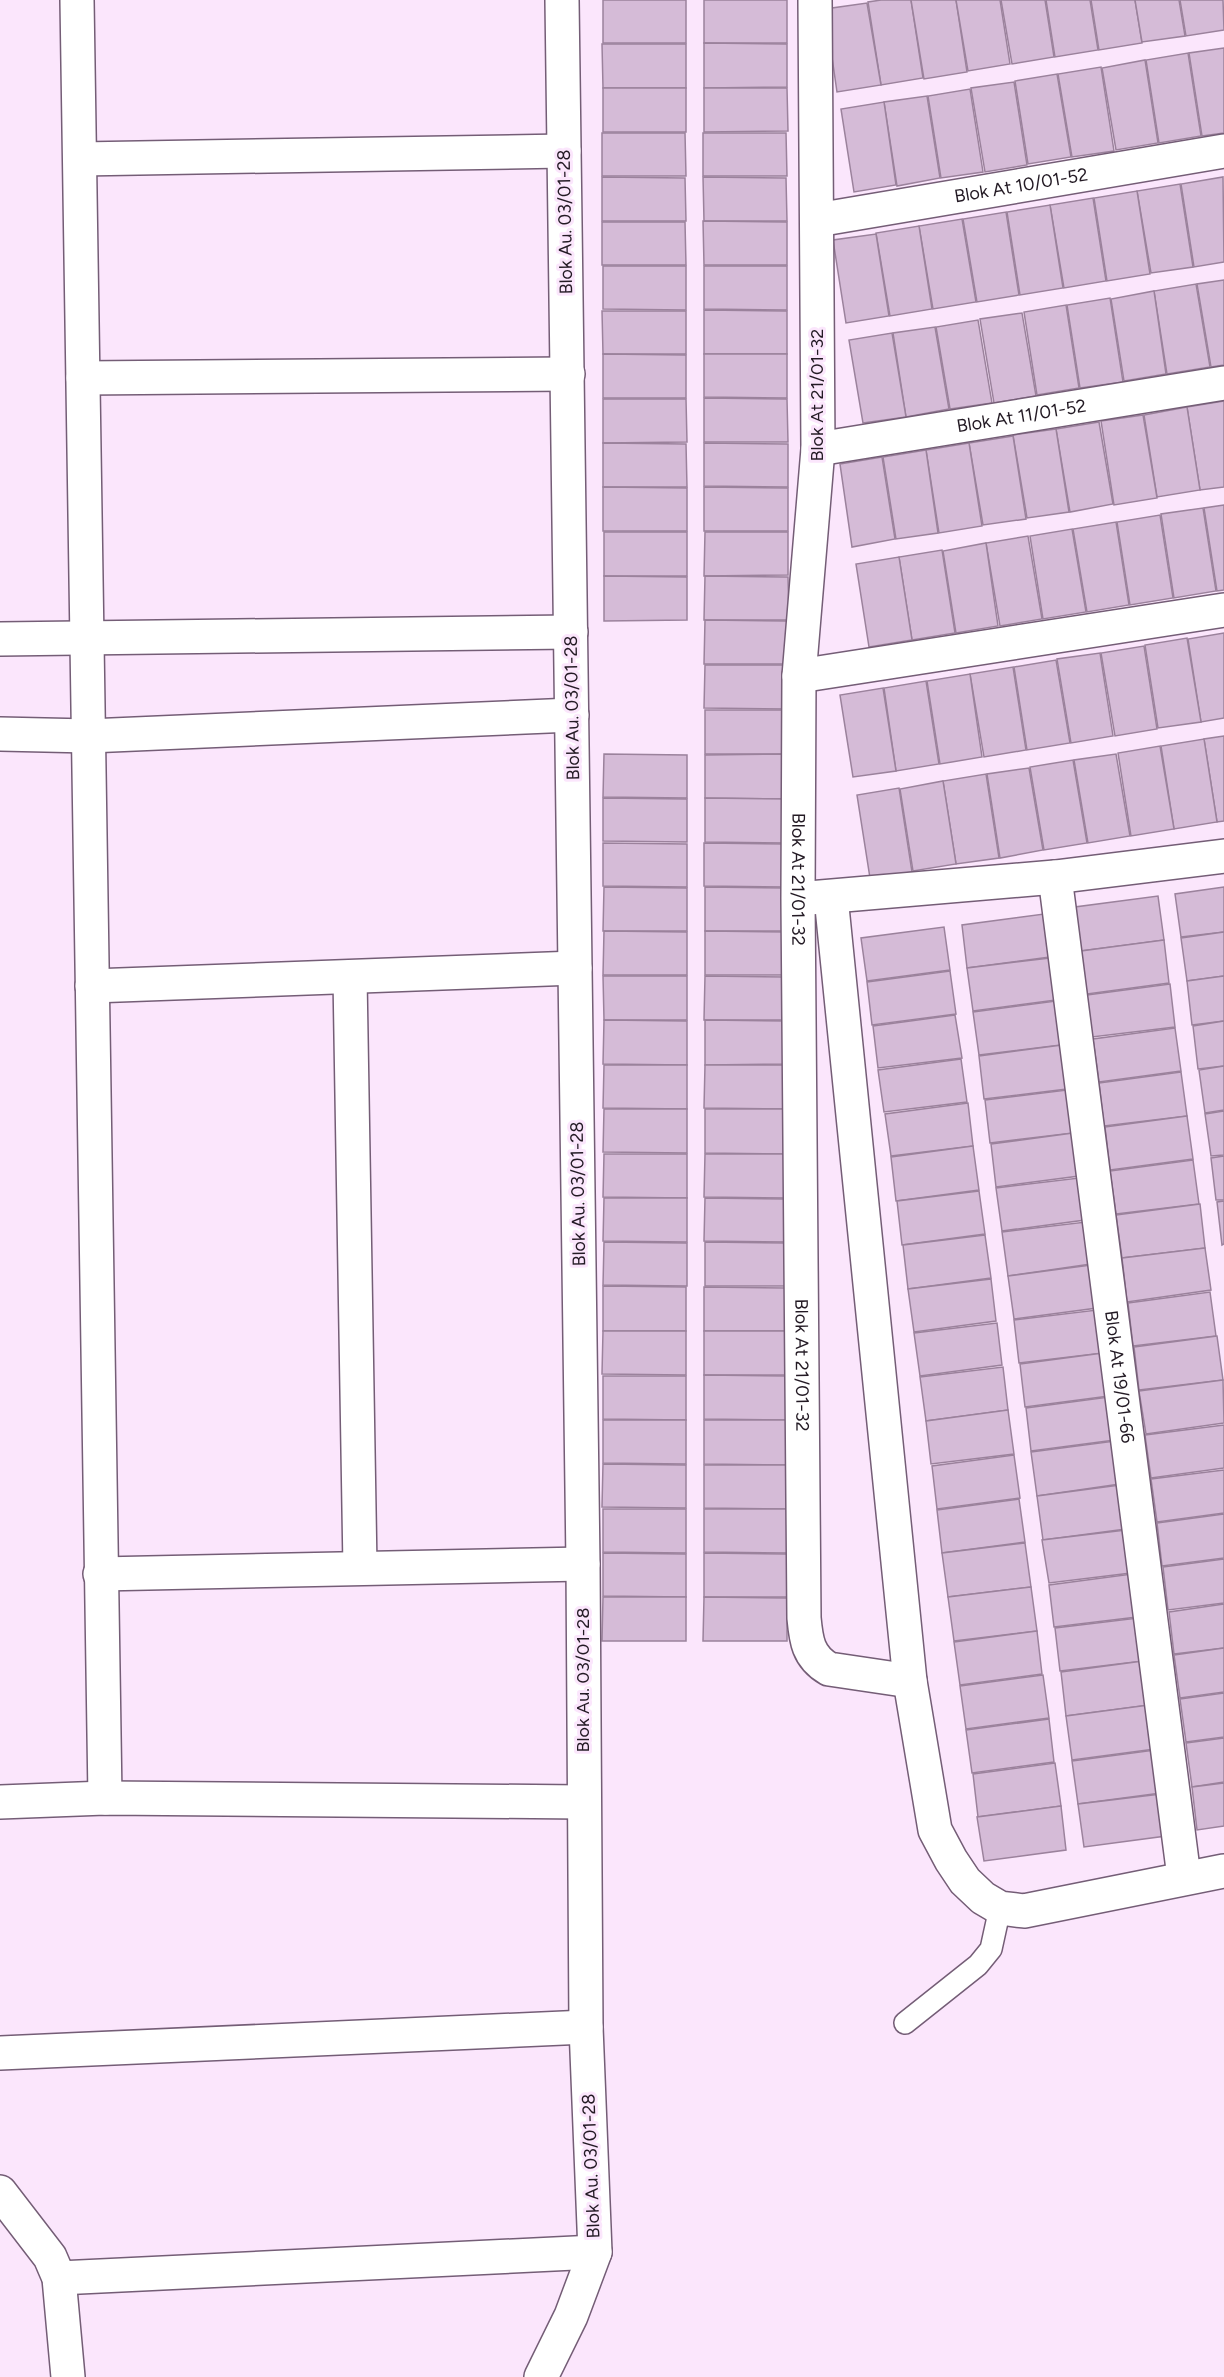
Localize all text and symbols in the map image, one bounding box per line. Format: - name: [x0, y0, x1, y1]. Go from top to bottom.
- street label: Blok Au. 03/01-28: [553, 149, 577, 295]
- street label: Blok At 10/01-52: [953, 163, 1089, 208]
- street label: Blok At 21/01-32: [806, 329, 828, 461]
- street label: Blok At 11/01-52: [955, 395, 1088, 437]
- street label: Blok Au. 03/01-28: [560, 635, 584, 781]
- street label: Blok At 21/01-32: [787, 813, 809, 946]
- street label: Blok Au. 03/01-28: [566, 1121, 590, 1267]
- street label: Blok At 21/01-32: [790, 1299, 813, 1432]
- street label: Blok At 19/01-66: [1100, 1309, 1139, 1445]
- street label: Blok Au. 03/01-28: [572, 1608, 594, 1752]
- street label: Blok Au. 03/01-28: [577, 2093, 605, 2239]

